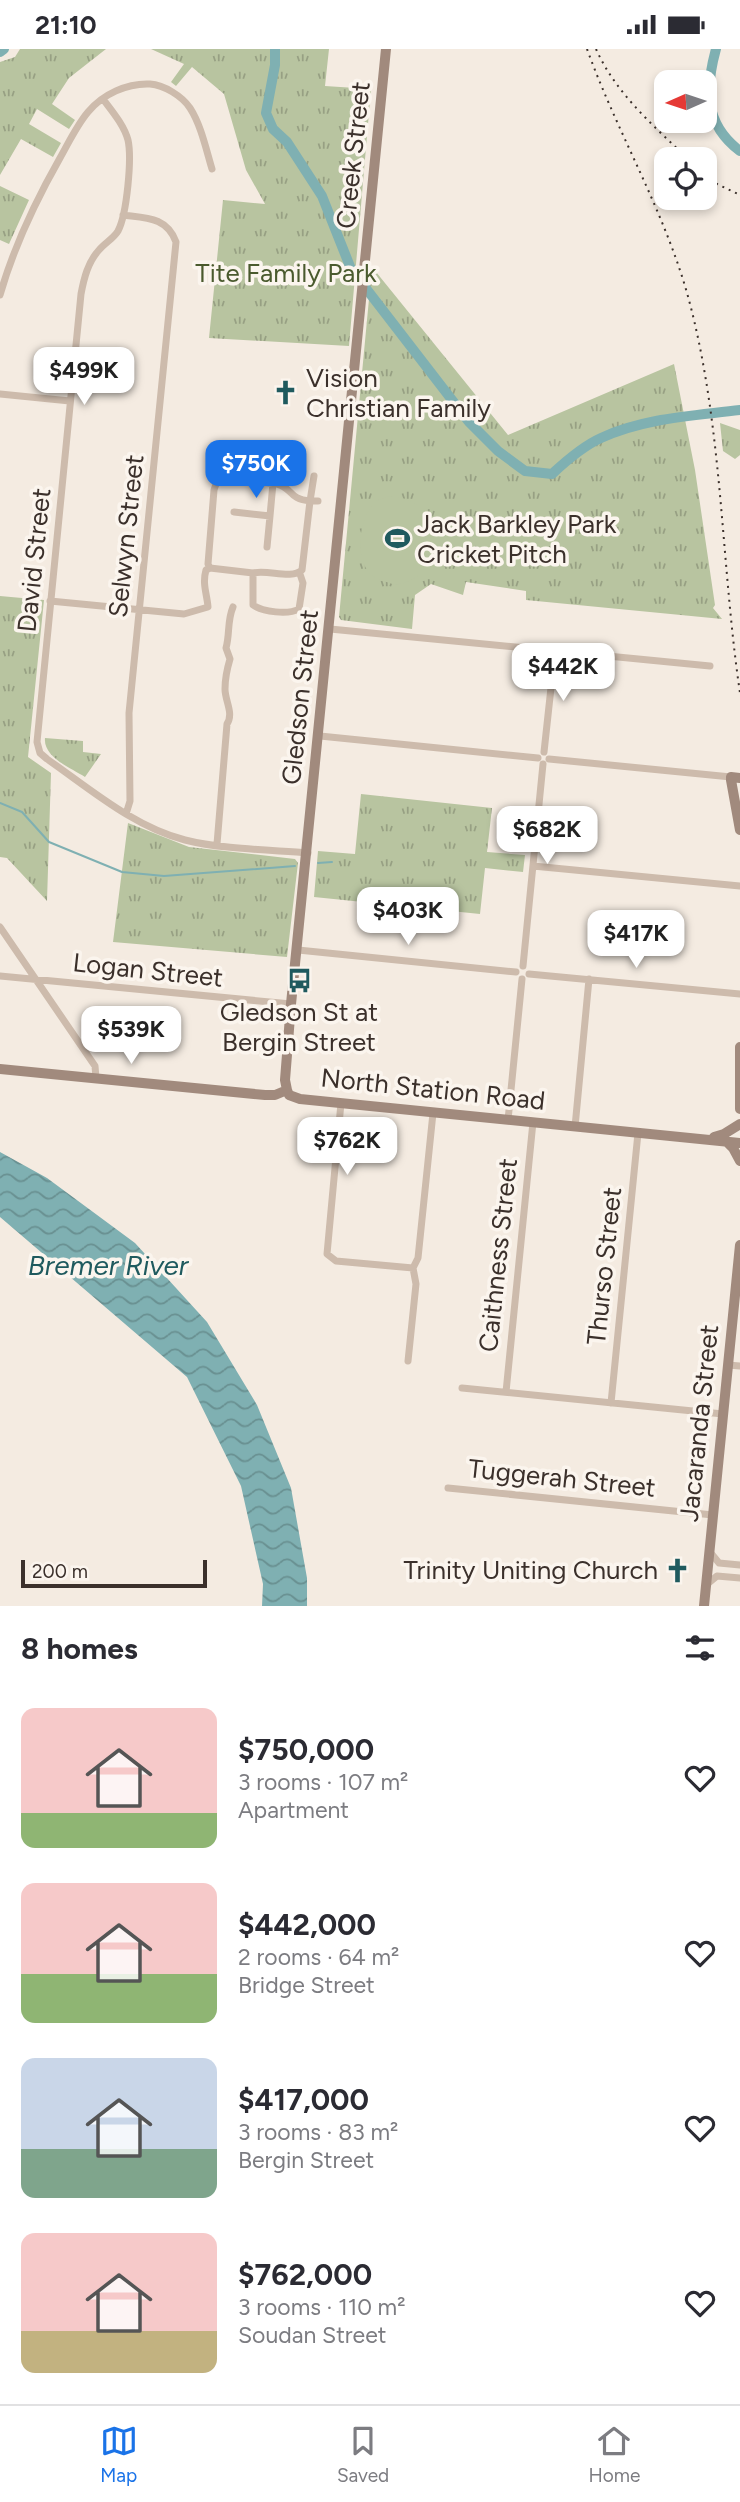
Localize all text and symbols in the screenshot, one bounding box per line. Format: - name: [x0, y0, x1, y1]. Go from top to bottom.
- text: 21:10: [35, 9, 97, 41]
- north arrow: [654, 70, 718, 133]
- map controls: [654, 70, 717, 210]
- street label: Creek Street: [329, 80, 377, 230]
- button: locate: [654, 147, 717, 210]
- park label: Tite Family Park: [195, 257, 377, 289]
- pin: $499K: [35, 347, 133, 407]
- text: $499K: [49, 356, 119, 384]
- place label: Vision Christian Family: [306, 362, 491, 424]
- church icon: Vision Christian Family: [272, 379, 300, 407]
- pin: $750K: [207, 441, 305, 500]
- text: $750K: [221, 449, 291, 477]
- street label: Selwyn Street: [102, 453, 150, 619]
- street label: David Street: [11, 486, 58, 634]
- place label: Jack Barkley Park Cricket Pitch: [417, 508, 617, 570]
- sports icon: Jack Barkley Park Cricket Pitch: [383, 525, 411, 553]
- street label: Gledson Street: [275, 608, 325, 786]
- pin: $442K: [514, 643, 612, 703]
- text: $442K: [528, 652, 598, 680]
- pin: $682K: [498, 807, 596, 866]
- text: $682K: [513, 815, 581, 843]
- pin: $403K: [359, 887, 457, 947]
- text: $403K: [373, 896, 443, 924]
- pin: $417K: [587, 911, 685, 970]
- text: $417K: [603, 919, 669, 947]
- street label: Logan Street: [71, 946, 225, 994]
- bus stop icon: Gledson St at Bergin Street: [285, 966, 313, 994]
- place label: Gledson St at Bergin Street: [220, 996, 378, 1058]
- pin: $539K: [82, 1007, 180, 1066]
- text: $539K: [97, 1015, 165, 1043]
- street label: North Station Road: [319, 1061, 547, 1117]
- pin: $762K: [298, 1117, 396, 1177]
- text: $762K: [313, 1126, 381, 1154]
- street label: Caithness Street: [472, 1156, 524, 1353]
- street label: Thurso Street: [580, 1185, 628, 1347]
- water label: Bremer River: [28, 1248, 190, 1282]
- street label: Jacaranda Street: [673, 1323, 725, 1523]
- street label: Tuggerah Street: [467, 1452, 657, 1504]
- place label: Trinity Uniting Church: [403, 1554, 658, 1586]
- church icon: Trinity Uniting Church: [664, 1556, 692, 1584]
- scale bar: [21, 1557, 206, 1589]
- text: 200 m: [32, 1560, 88, 1583]
- icon: filters: [681, 1629, 719, 1667]
- text: 8 homes: [21, 1630, 138, 1667]
- text: $750,000: [238, 1731, 374, 1768]
- icon: home: [77, 1736, 161, 1820]
- icon: heart: [681, 1759, 719, 1797]
- text: 3 rooms · 107 m²: [238, 1768, 408, 1796]
- text: Apartment: [238, 1796, 349, 1824]
- text: $442,000: [238, 1906, 376, 1943]
- icon: home: [77, 1911, 161, 1995]
- icon: heart: [681, 1934, 719, 1972]
- text: 2 rooms · 64 m²: [238, 1943, 399, 1971]
- text: Bridge Street: [238, 1971, 375, 1999]
- text: $417,000: [238, 2081, 369, 2118]
- icon: home: [77, 2086, 161, 2170]
- icon: heart: [681, 2109, 719, 2147]
- text: 3 rooms · 83 m²: [238, 2118, 398, 2146]
- text: Bergin Street: [238, 2146, 374, 2174]
- text: $762,000: [238, 2256, 372, 2293]
- icon: home: [77, 2261, 161, 2345]
- icon: heart: [681, 2284, 719, 2322]
- text: 3 rooms · 110 m²: [238, 2293, 405, 2321]
- text: Soudan Street: [238, 2321, 386, 2349]
- tab: Map: [100, 2422, 138, 2487]
- tab: Saved: [337, 2422, 389, 2487]
- tab: Home: [589, 2422, 640, 2487]

